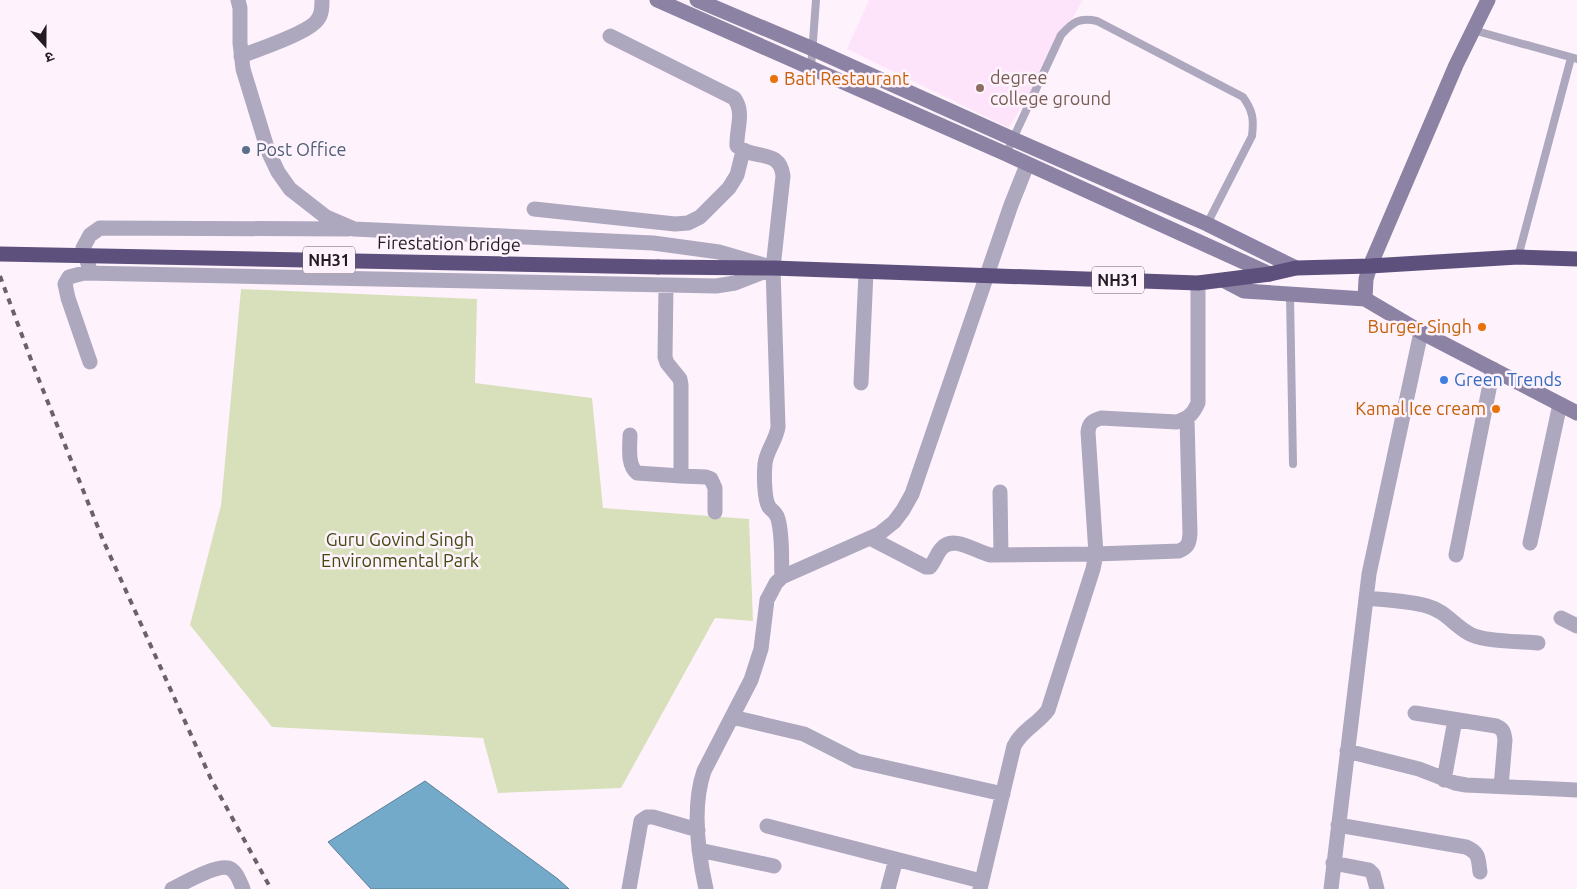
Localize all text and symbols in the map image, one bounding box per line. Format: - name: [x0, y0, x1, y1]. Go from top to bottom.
- north arrow: [20, 20, 70, 70]
- text: उ: [42, 48, 56, 66]
- place label: degree college ground: [990, 67, 1111, 108]
- place label: Bati Restaurant: [784, 68, 909, 88]
- marker: Bati Restaurant: [768, 73, 780, 85]
- marker: degree college ground: [974, 82, 986, 94]
- place label: Post Office: [256, 139, 346, 159]
- marker: Post Office: [240, 144, 252, 156]
- street label: Firestation bridge: [377, 232, 521, 254]
- road number: NH31: [303, 246, 355, 274]
- road number: NH31: [1092, 266, 1144, 294]
- place label: Burger Singh: [1368, 316, 1472, 336]
- marker: Burger Singh: [1476, 321, 1488, 333]
- place label: Green Trends: [1454, 369, 1562, 389]
- marker: Green Trends: [1438, 374, 1450, 386]
- place label: Kamal Ice cream: [1355, 398, 1486, 418]
- marker: Kamal Ice cream: [1490, 403, 1502, 415]
- park label: Guru Govind Singh Environmental Park: [321, 529, 479, 570]

